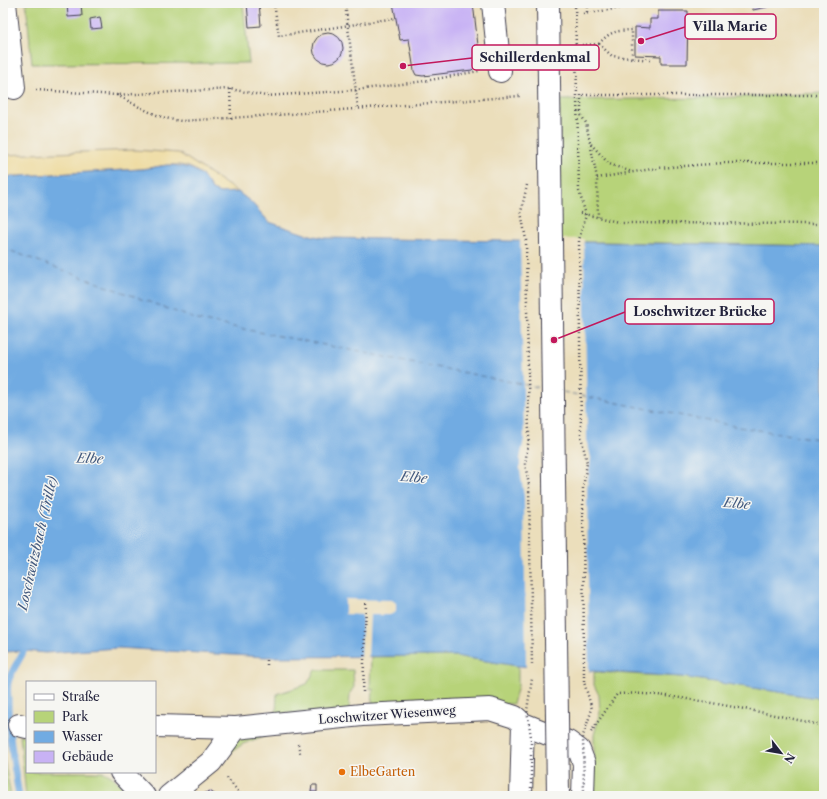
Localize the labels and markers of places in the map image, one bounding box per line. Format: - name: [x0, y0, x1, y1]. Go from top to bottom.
- callout: Villa Marie: [685, 14, 776, 39]
- callout: Schillerdenkmal: [472, 45, 599, 70]
- callout: Loschwitzer Brücke: [625, 299, 774, 324]
- place label: ElbeGarten: [350, 764, 416, 779]
- marker: ElbeGarten: [337, 767, 347, 777]

